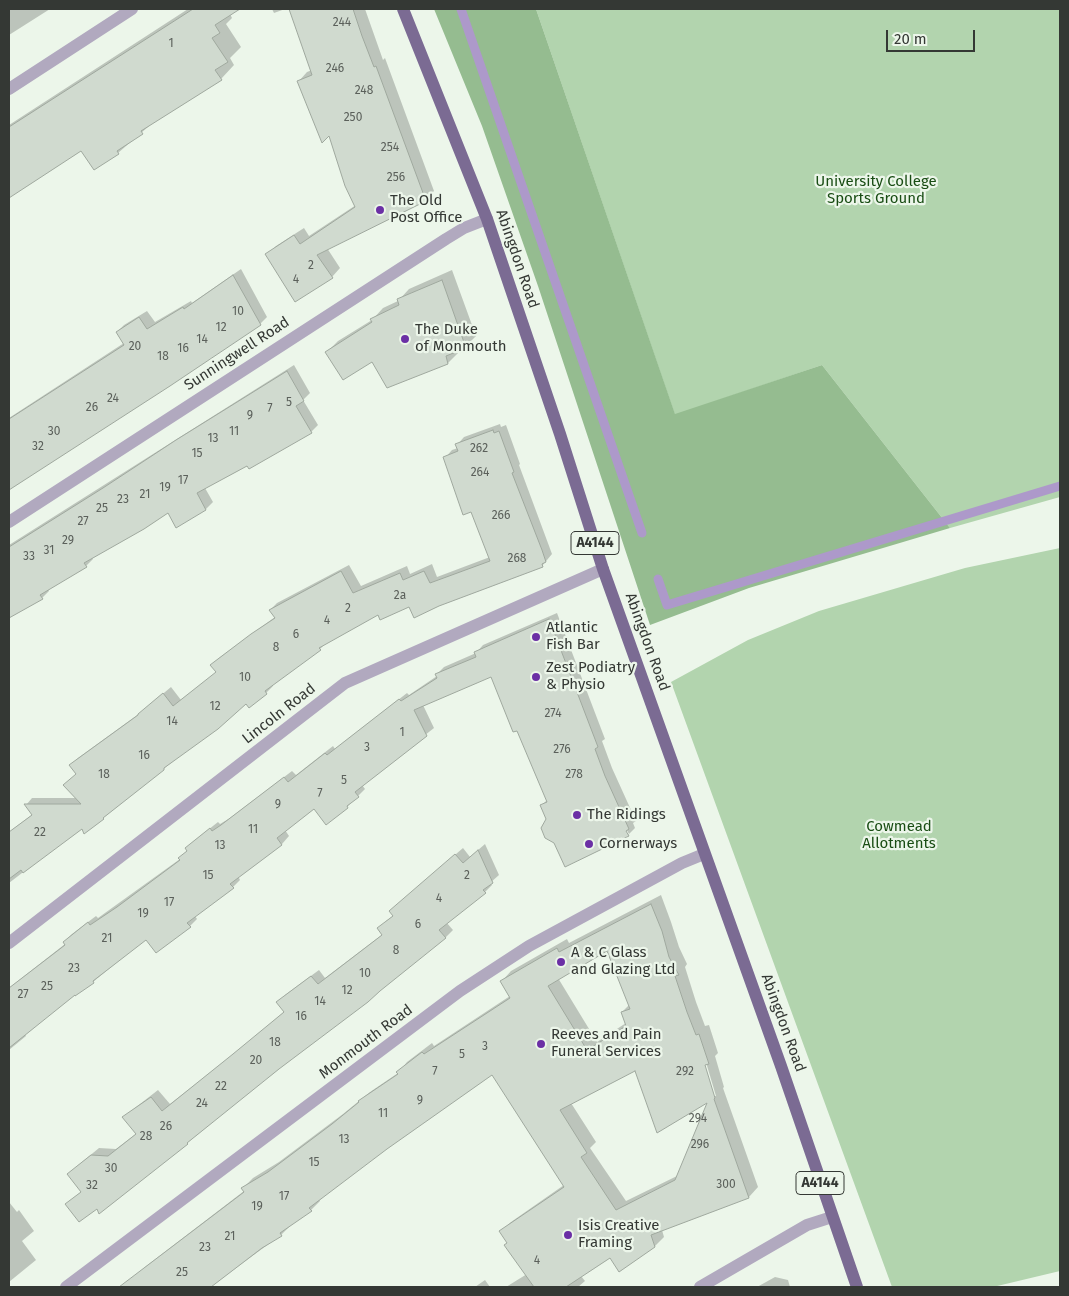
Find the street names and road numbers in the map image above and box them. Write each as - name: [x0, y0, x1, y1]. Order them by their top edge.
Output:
- street label: Abingdon Road: [492, 207, 542, 311]
- street label: Sunningwell Road: [181, 313, 293, 395]
- road number: A4144: [571, 532, 619, 554]
- street label: Abingdon Road: [621, 590, 673, 694]
- street label: Lincoln Road: [239, 680, 319, 748]
- street label: Abingdon Road: [757, 971, 809, 1075]
- street label: Monmouth Road: [316, 1001, 416, 1083]
- road number: A4144: [796, 1172, 844, 1194]

